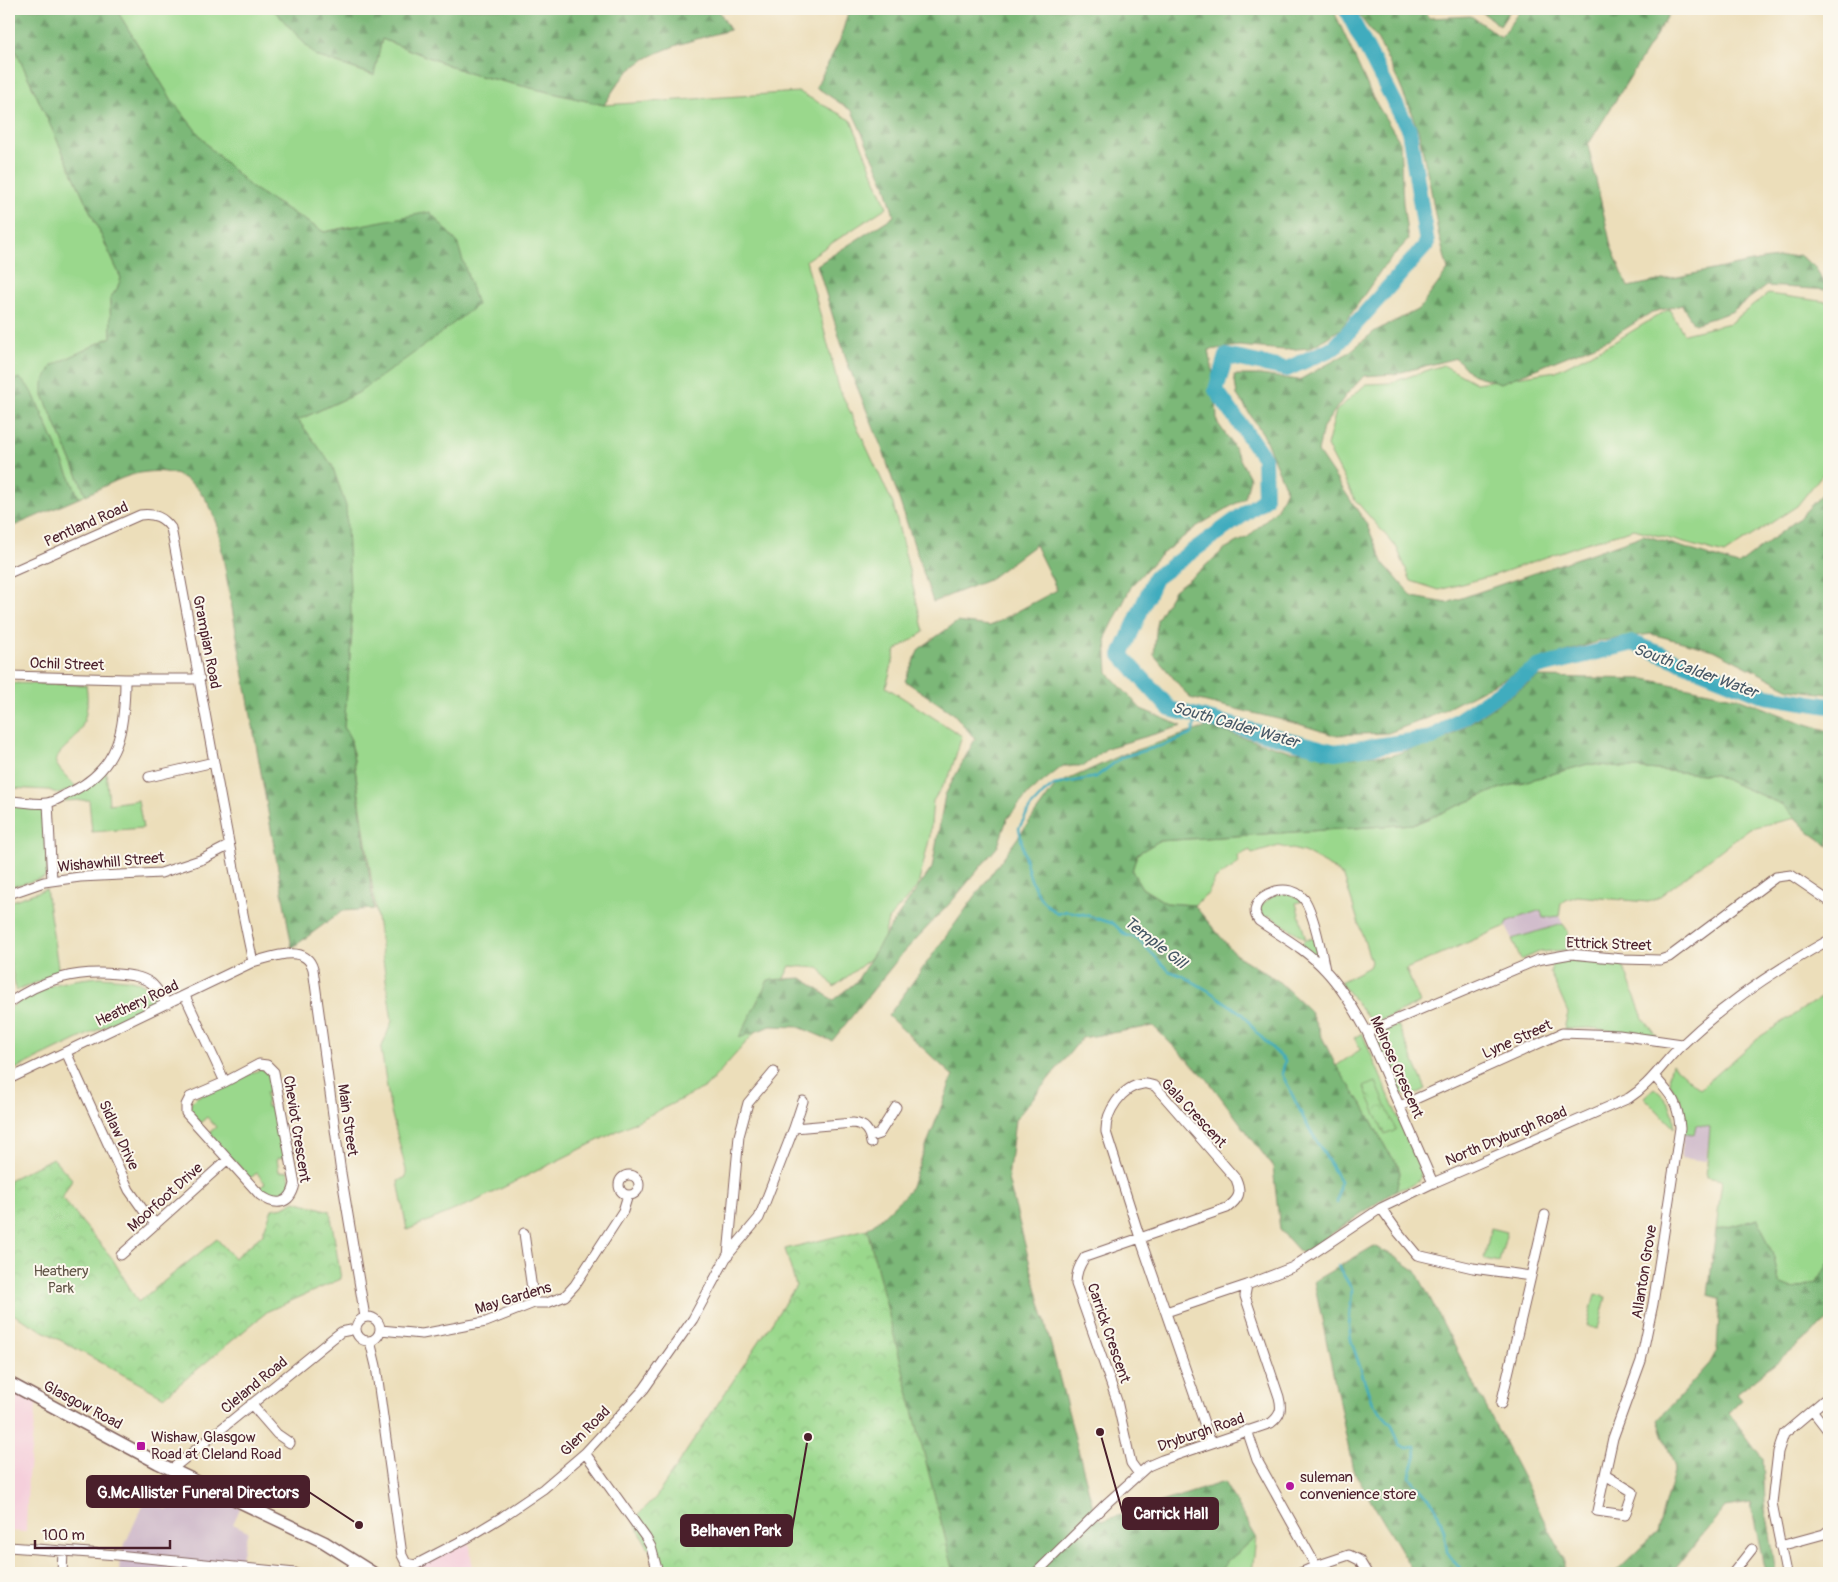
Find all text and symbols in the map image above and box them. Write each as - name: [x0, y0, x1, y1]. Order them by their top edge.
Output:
- street label: Pentland Road: [41, 497, 131, 551]
- street label: Grampian Road: [188, 594, 225, 690]
- water label: South Calder Water: [1631, 639, 1762, 703]
- street label: Ochil Street: [29, 654, 105, 675]
- water label: South Calder Water: [1170, 697, 1303, 753]
- street label: Wishawhill Street: [57, 848, 166, 877]
- water label: Temple Gill: [1120, 912, 1192, 975]
- street label: Ettrick Street: [1566, 934, 1653, 956]
- street label: Heathery Road: [93, 976, 182, 1031]
- street label: Melrose Crescent: [1366, 1013, 1428, 1122]
- street label: Lyne Street: [1479, 1015, 1556, 1063]
- street label: Cheviot Crescent: [279, 1074, 314, 1185]
- street label: Gala Crescent: [1157, 1075, 1231, 1153]
- street label: Main Street: [333, 1083, 362, 1158]
- street label: Sidlaw Drive: [94, 1097, 143, 1174]
- street label: North Dryburgh Road: [1442, 1102, 1570, 1171]
- street label: Moorfoot Drive: [124, 1158, 207, 1236]
- street label: Allanton Grove: [1628, 1223, 1661, 1320]
- park label: Heathery Park: [33, 1262, 89, 1298]
- street label: May Gardens: [473, 1278, 554, 1319]
- street label: Carrick Crescent: [1083, 1281, 1135, 1386]
- street label: Cleland Road: [217, 1353, 292, 1418]
- street label: Glasgow Road: [40, 1377, 126, 1434]
- street label: Glen Road: [556, 1402, 614, 1460]
- street label: Dryburgh Road: [1155, 1409, 1247, 1456]
- place label: Wishaw, Glasgow Road at Cleland Road: [151, 1428, 282, 1464]
- marker: Wishaw, Glasgow Road at Cleland Road: [135, 1440, 147, 1452]
- place label: suleman convenience store: [1300, 1468, 1417, 1504]
- callout: G.McAllister Funeral Directors: [87, 1476, 309, 1507]
- marker: suleman convenience store: [1284, 1480, 1296, 1492]
- text: G.McAllister Funeral Directors: [97, 1483, 300, 1503]
- callout: Carrick Hall: [1123, 1498, 1218, 1529]
- text: Carrick Hall: [1133, 1504, 1209, 1524]
- callout: Belhaven Park: [681, 1515, 792, 1546]
- scale bar: [35, 1517, 170, 1549]
- text: Belhaven Park: [690, 1521, 782, 1541]
- text: 100 m: [42, 1526, 85, 1545]

